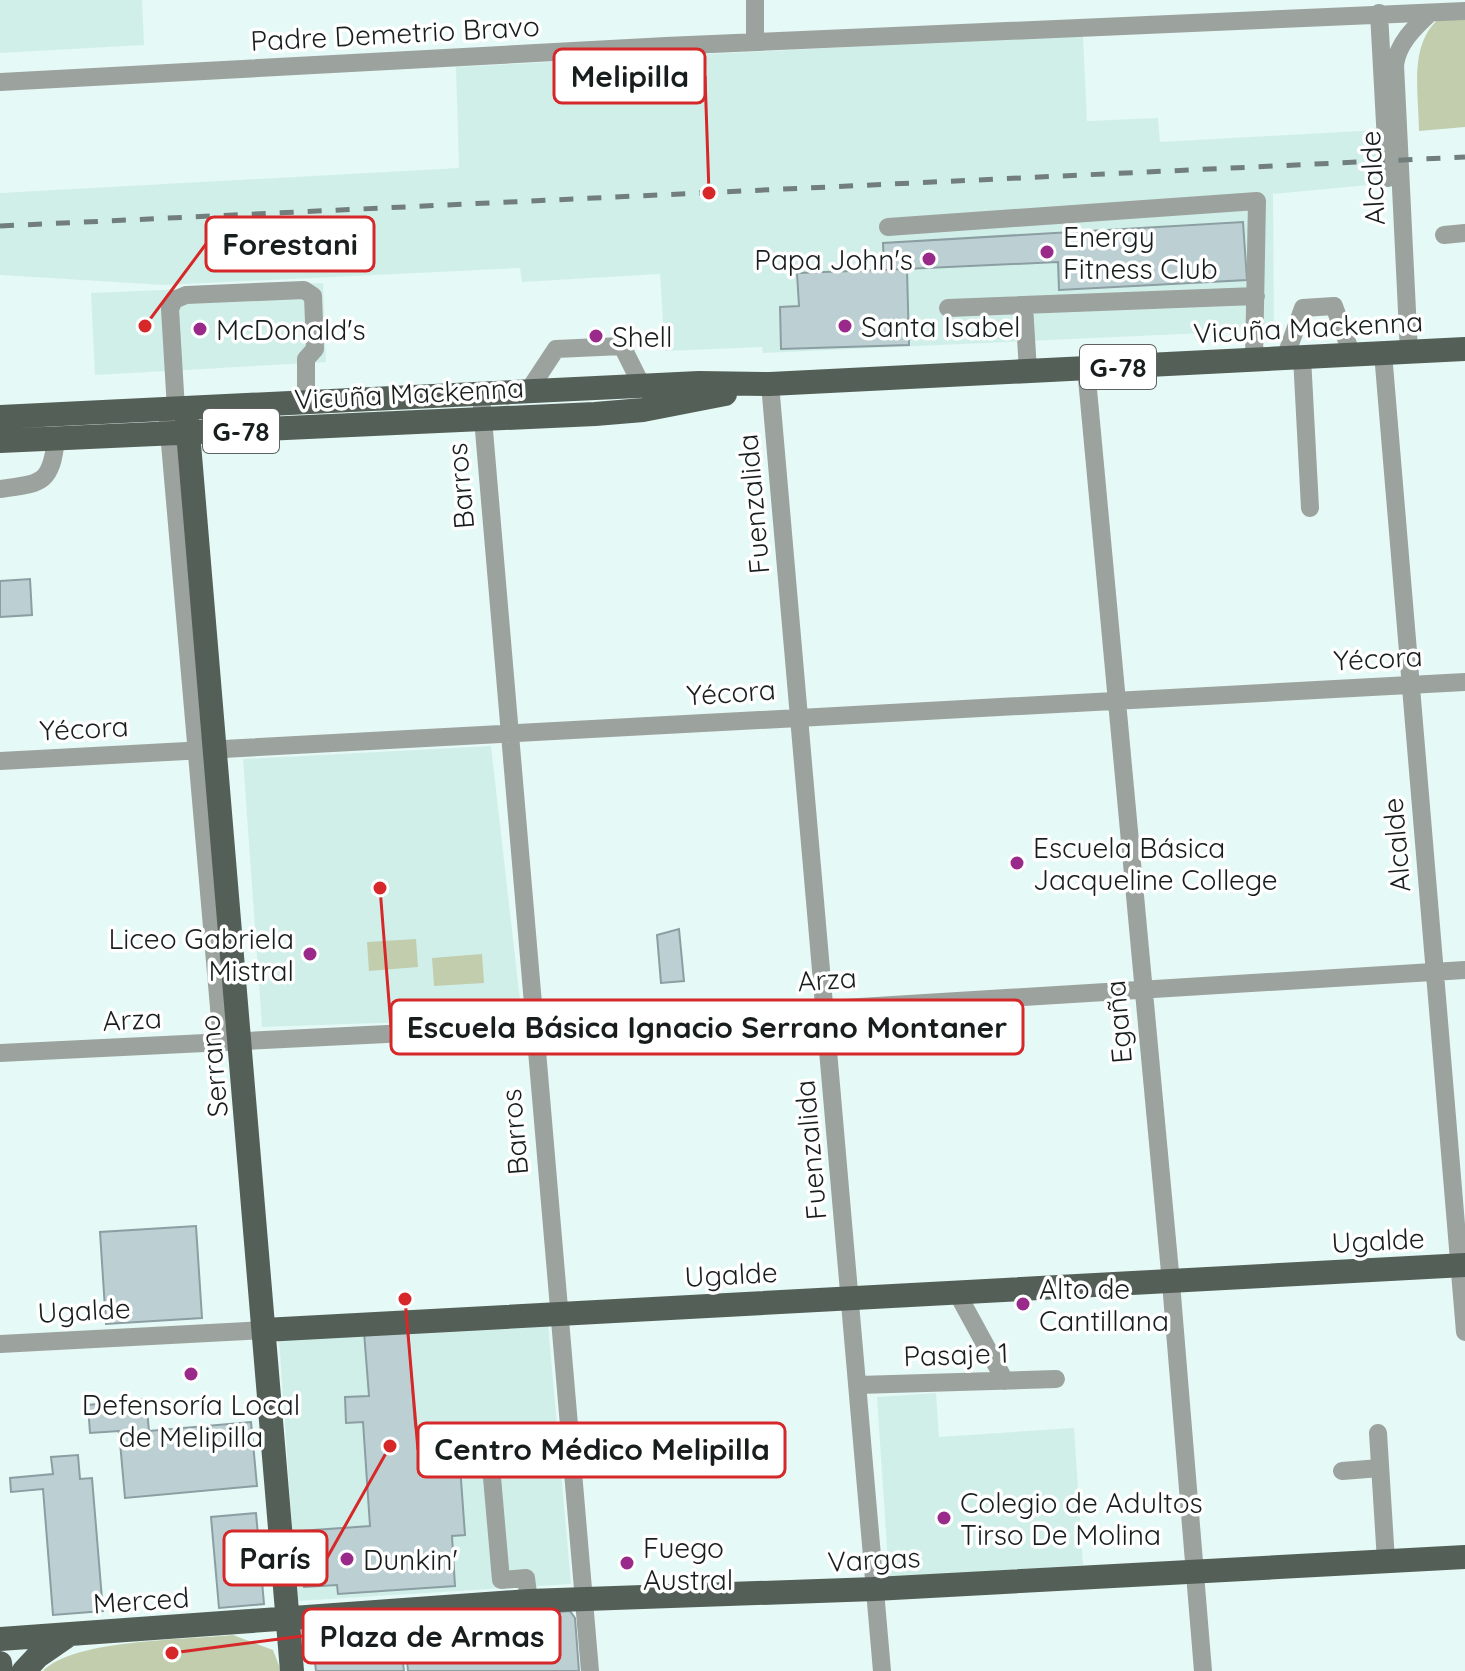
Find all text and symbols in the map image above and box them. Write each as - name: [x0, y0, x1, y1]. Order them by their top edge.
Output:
- street label: Padre Demetrio Bravo: [250, 8, 540, 58]
- callout: Melipilla: [554, 49, 705, 103]
- text: Melipilla: [571, 57, 689, 95]
- street label: Alcalde: [1352, 130, 1392, 226]
- callout: Forestani: [206, 217, 374, 271]
- place label: Energy Fitness Club: [1063, 219, 1218, 286]
- text: Forestani: [222, 225, 358, 263]
- place label: Papa John's: [754, 242, 913, 277]
- marker: Energy Fitness Club: [1038, 243, 1056, 261]
- marker: Papa John's: [920, 250, 938, 268]
- street label: Vicuña Mackenna: [1192, 304, 1424, 350]
- place label: Santa Isabel: [861, 309, 1021, 344]
- place label: McDonald's: [216, 312, 366, 347]
- marker: Santa Isabel: [836, 317, 854, 335]
- place label: Shell: [612, 319, 672, 354]
- marker: McDonald's: [191, 320, 209, 338]
- marker: Shell: [587, 327, 605, 345]
- road number: G-78: [1080, 345, 1156, 389]
- street label: Vicuña Mackenna: [293, 370, 525, 416]
- road number: G-78: [203, 409, 279, 453]
- street label: Fuenzalida: [729, 433, 777, 575]
- street label: Barros: [439, 442, 481, 530]
- street label: Yécora: [1333, 638, 1423, 678]
- street label: Yécora: [685, 671, 777, 713]
- street label: Yécora: [39, 708, 129, 748]
- street label: Alcalde: [1374, 796, 1418, 894]
- place label: Escuela Básica Jacqueline College: [1033, 830, 1278, 897]
- marker: Escuela Básica Jacqueline College: [1008, 854, 1026, 872]
- place label: Liceo Gabriela Mistral: [108, 921, 294, 988]
- marker: Liceo Gabriela Mistral: [301, 945, 319, 963]
- street label: Arza: [796, 959, 858, 999]
- street label: Egaña: [1097, 979, 1139, 1065]
- street label: Arza: [101, 1000, 163, 1038]
- callout: Escuela Básica Ignacio Serrano Montaner: [391, 1000, 1023, 1054]
- text: Escuela Básica Ignacio Serrano Montaner: [407, 1008, 1007, 1046]
- street label: Serrano: [191, 1013, 235, 1119]
- street label: Fuenzalida: [786, 1079, 834, 1221]
- street label: Barros: [493, 1088, 535, 1176]
- street label: Ugalde: [1331, 1220, 1425, 1260]
- street label: Ugalde: [684, 1254, 778, 1294]
- place label: Alto de Cantillana: [1039, 1271, 1169, 1338]
- street label: Ugalde: [37, 1290, 131, 1330]
- marker: Alto de Cantillana: [1014, 1295, 1032, 1313]
- street label: Pasaje 1: [903, 1335, 1009, 1373]
- marker: Defensoría Local de Melipilla: [182, 1365, 200, 1383]
- place label: Defensoría Local de Melipilla: [82, 1387, 300, 1454]
- callout: Centro Médico Melipilla: [418, 1423, 785, 1477]
- text: Centro Médico Melipilla: [434, 1430, 770, 1468]
- place label: Colegio de Adultos Tirso De Molina: [960, 1485, 1203, 1552]
- marker: Colegio de Adultos Tirso De Molina: [935, 1509, 953, 1527]
- place label: Fuego Austral: [643, 1530, 733, 1597]
- callout: París: [224, 1531, 327, 1585]
- text: París: [239, 1539, 311, 1577]
- street label: Vargas: [827, 1539, 921, 1579]
- place label: Dunkin': [363, 1542, 458, 1577]
- marker: Dunkin': [338, 1550, 356, 1568]
- marker: Fuego Austral: [618, 1554, 636, 1572]
- street label: Merced: [92, 1579, 190, 1621]
- callout: Plaza de Armas: [303, 1609, 560, 1663]
- text: Plaza de Armas: [320, 1617, 544, 1655]

